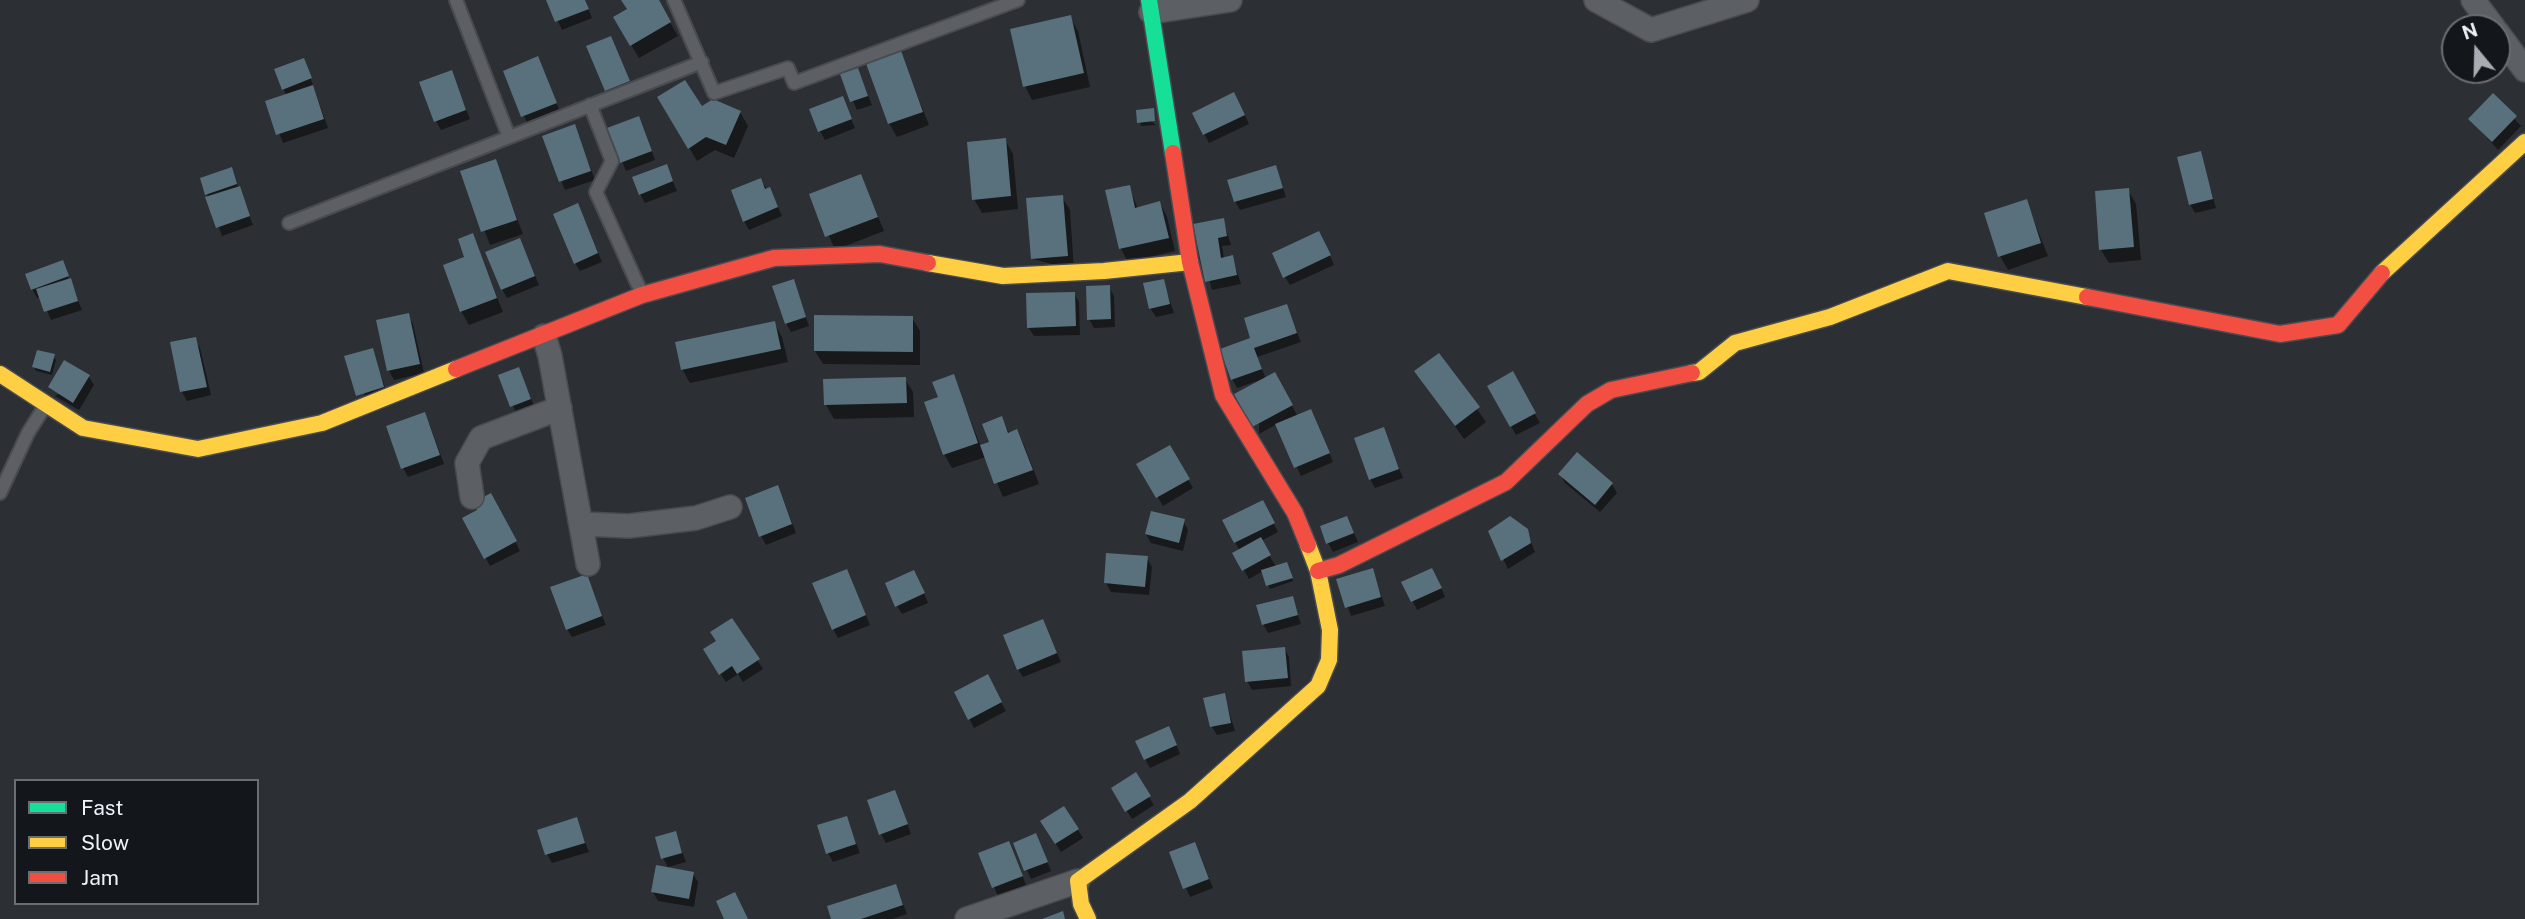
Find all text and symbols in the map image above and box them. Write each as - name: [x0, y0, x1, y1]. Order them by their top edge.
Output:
- north arrow: [2441, 14, 2511, 84]
- text: N: [2459, 18, 2480, 44]
- legend: [14, 779, 259, 905]
- text: Fast: [81, 795, 123, 820]
- text: Slow: [81, 830, 129, 855]
- text: Jam: [81, 865, 119, 890]

